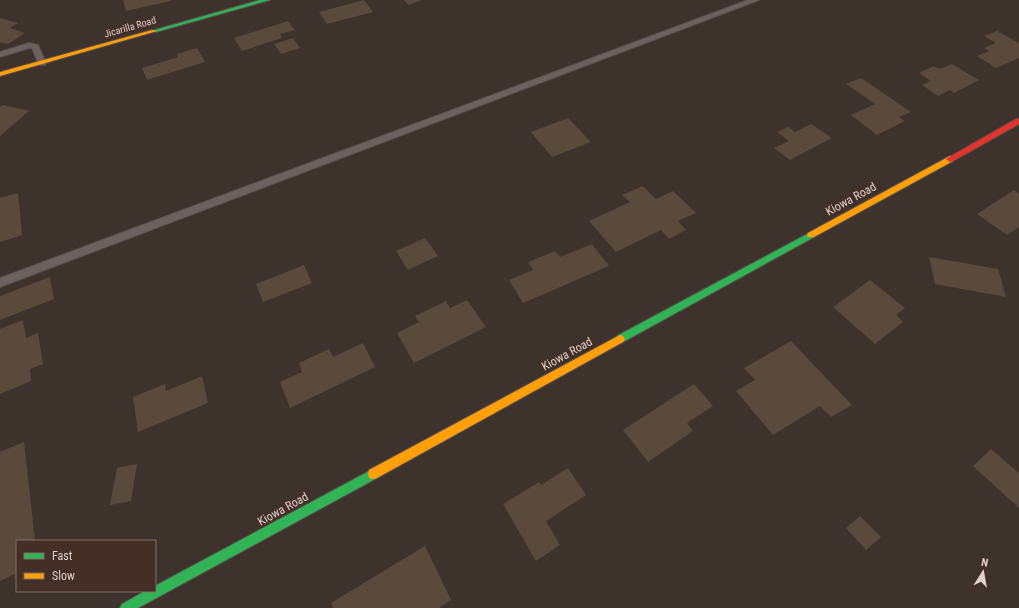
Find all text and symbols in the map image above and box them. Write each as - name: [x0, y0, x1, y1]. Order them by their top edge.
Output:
- street label: Jicarilla Road: [103, 14, 157, 40]
- street label: Kiowa Road: [823, 179, 879, 219]
- street label: Kiowa Road: [539, 334, 595, 374]
- street label: Kiowa Road: [255, 489, 311, 529]
- legend: [16, 540, 156, 592]
- text: Fast: [52, 549, 73, 563]
- north arrow: [963, 552, 1003, 592]
- text: N: [980, 556, 990, 570]
- text: Slow: [52, 569, 75, 583]

